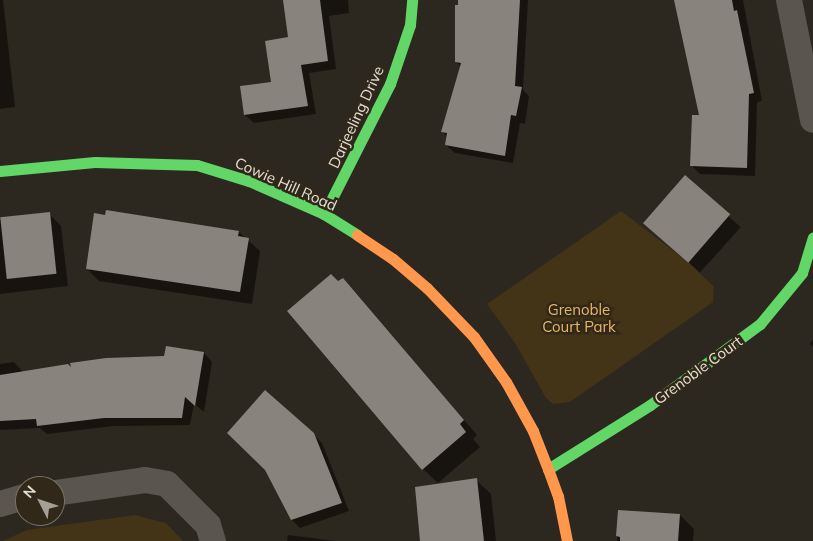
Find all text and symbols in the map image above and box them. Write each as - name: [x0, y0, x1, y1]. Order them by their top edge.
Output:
- street label: Darjeeling Drive: [324, 63, 388, 171]
- street label: Cowie Hill Road: [232, 153, 340, 215]
- park label: Grenoble Court Park: [542, 300, 616, 335]
- street label: Grenoble Court: [650, 332, 746, 408]
- north arrow: [15, 476, 65, 526]
- text: N: [19, 482, 40, 502]

